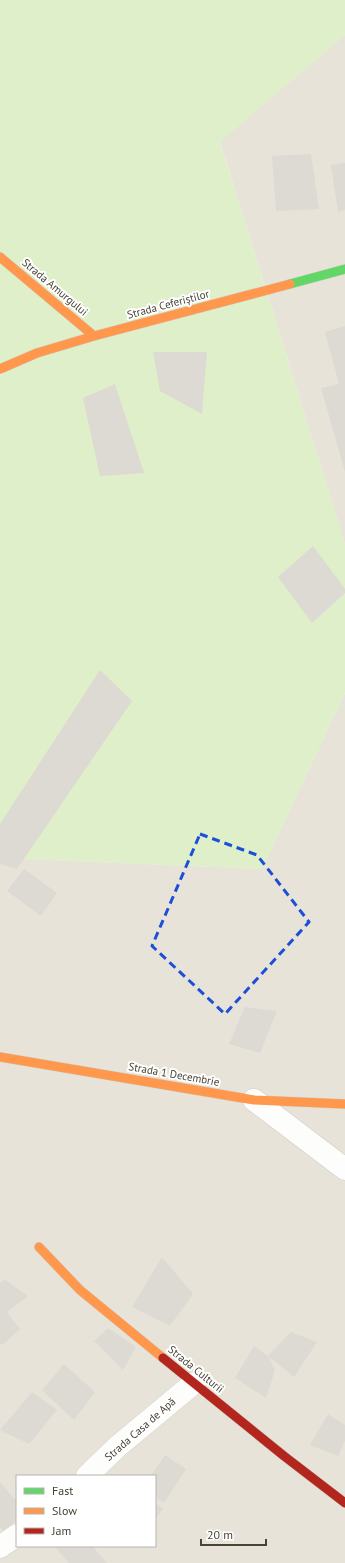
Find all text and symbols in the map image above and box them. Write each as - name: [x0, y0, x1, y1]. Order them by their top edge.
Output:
- street label: Strada Amurgului: [19, 255, 91, 319]
- street label: Strada Ceferiștilor: [125, 286, 211, 322]
- street label: Strada 1 Decembrie: [127, 1059, 221, 1089]
- street label: Strada Culturii: [165, 1342, 227, 1396]
- street label: Strada Casa de Apă: [102, 1394, 178, 1464]
- legend: [16, 1475, 156, 1547]
- text: Fast: [52, 1483, 73, 1498]
- text: Slow: [52, 1503, 77, 1518]
- scale bar: [201, 1521, 266, 1547]
- text: Jam: [51, 1523, 71, 1538]
- text: 20 m: [207, 1527, 233, 1542]

